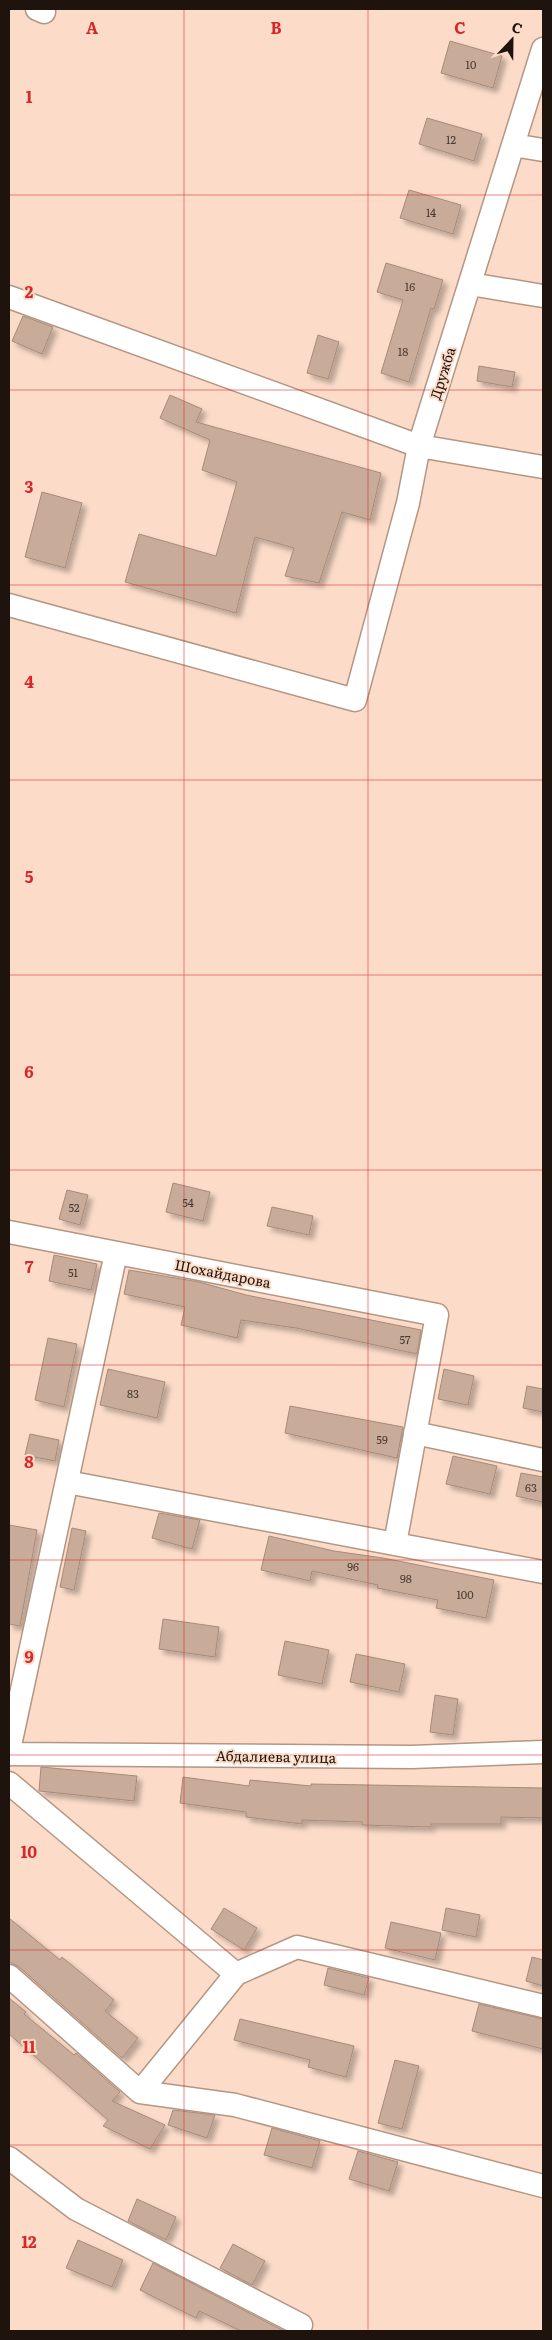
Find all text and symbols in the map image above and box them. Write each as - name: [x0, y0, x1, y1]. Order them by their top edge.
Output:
- text: A: [86, 15, 98, 39]
- text: B: [270, 15, 282, 39]
- text: C: [454, 15, 466, 39]
- north arrow: [487, 15, 537, 65]
- text: С: [509, 16, 526, 38]
- house number: 10: [466, 56, 476, 72]
- text: 1: [26, 84, 33, 108]
- house number: 12: [446, 131, 456, 147]
- house number: 14: [426, 204, 436, 220]
- house number: 16: [405, 278, 415, 294]
- text: 2: [25, 279, 34, 303]
- house number: 18: [398, 343, 408, 359]
- street label: Дружба: [425, 344, 460, 402]
- text: 3: [25, 474, 34, 498]
- text: 4: [24, 669, 34, 693]
- text: 5: [25, 864, 34, 888]
- text: 6: [24, 1059, 34, 1083]
- house number: 54: [182, 1194, 194, 1210]
- house number: 52: [68, 1199, 80, 1215]
- text: 7: [25, 1254, 34, 1278]
- street label: Шохайдарова: [173, 1254, 273, 1292]
- house number: 51: [68, 1264, 79, 1280]
- house number: 57: [399, 1331, 411, 1347]
- house number: 83: [127, 1385, 139, 1401]
- house number: 59: [376, 1431, 388, 1447]
- text: 8: [24, 1449, 34, 1473]
- house number: 63: [525, 1479, 537, 1495]
- house number: 96: [347, 1558, 359, 1574]
- house number: 98: [400, 1570, 412, 1586]
- house number: 100: [456, 1586, 474, 1602]
- text: 9: [24, 1644, 34, 1668]
- street label: Абдалиева улица: [216, 1745, 337, 1767]
- text: 10: [21, 1839, 37, 1863]
- text: 11: [22, 2034, 36, 2058]
- text: 12: [21, 2229, 37, 2253]

